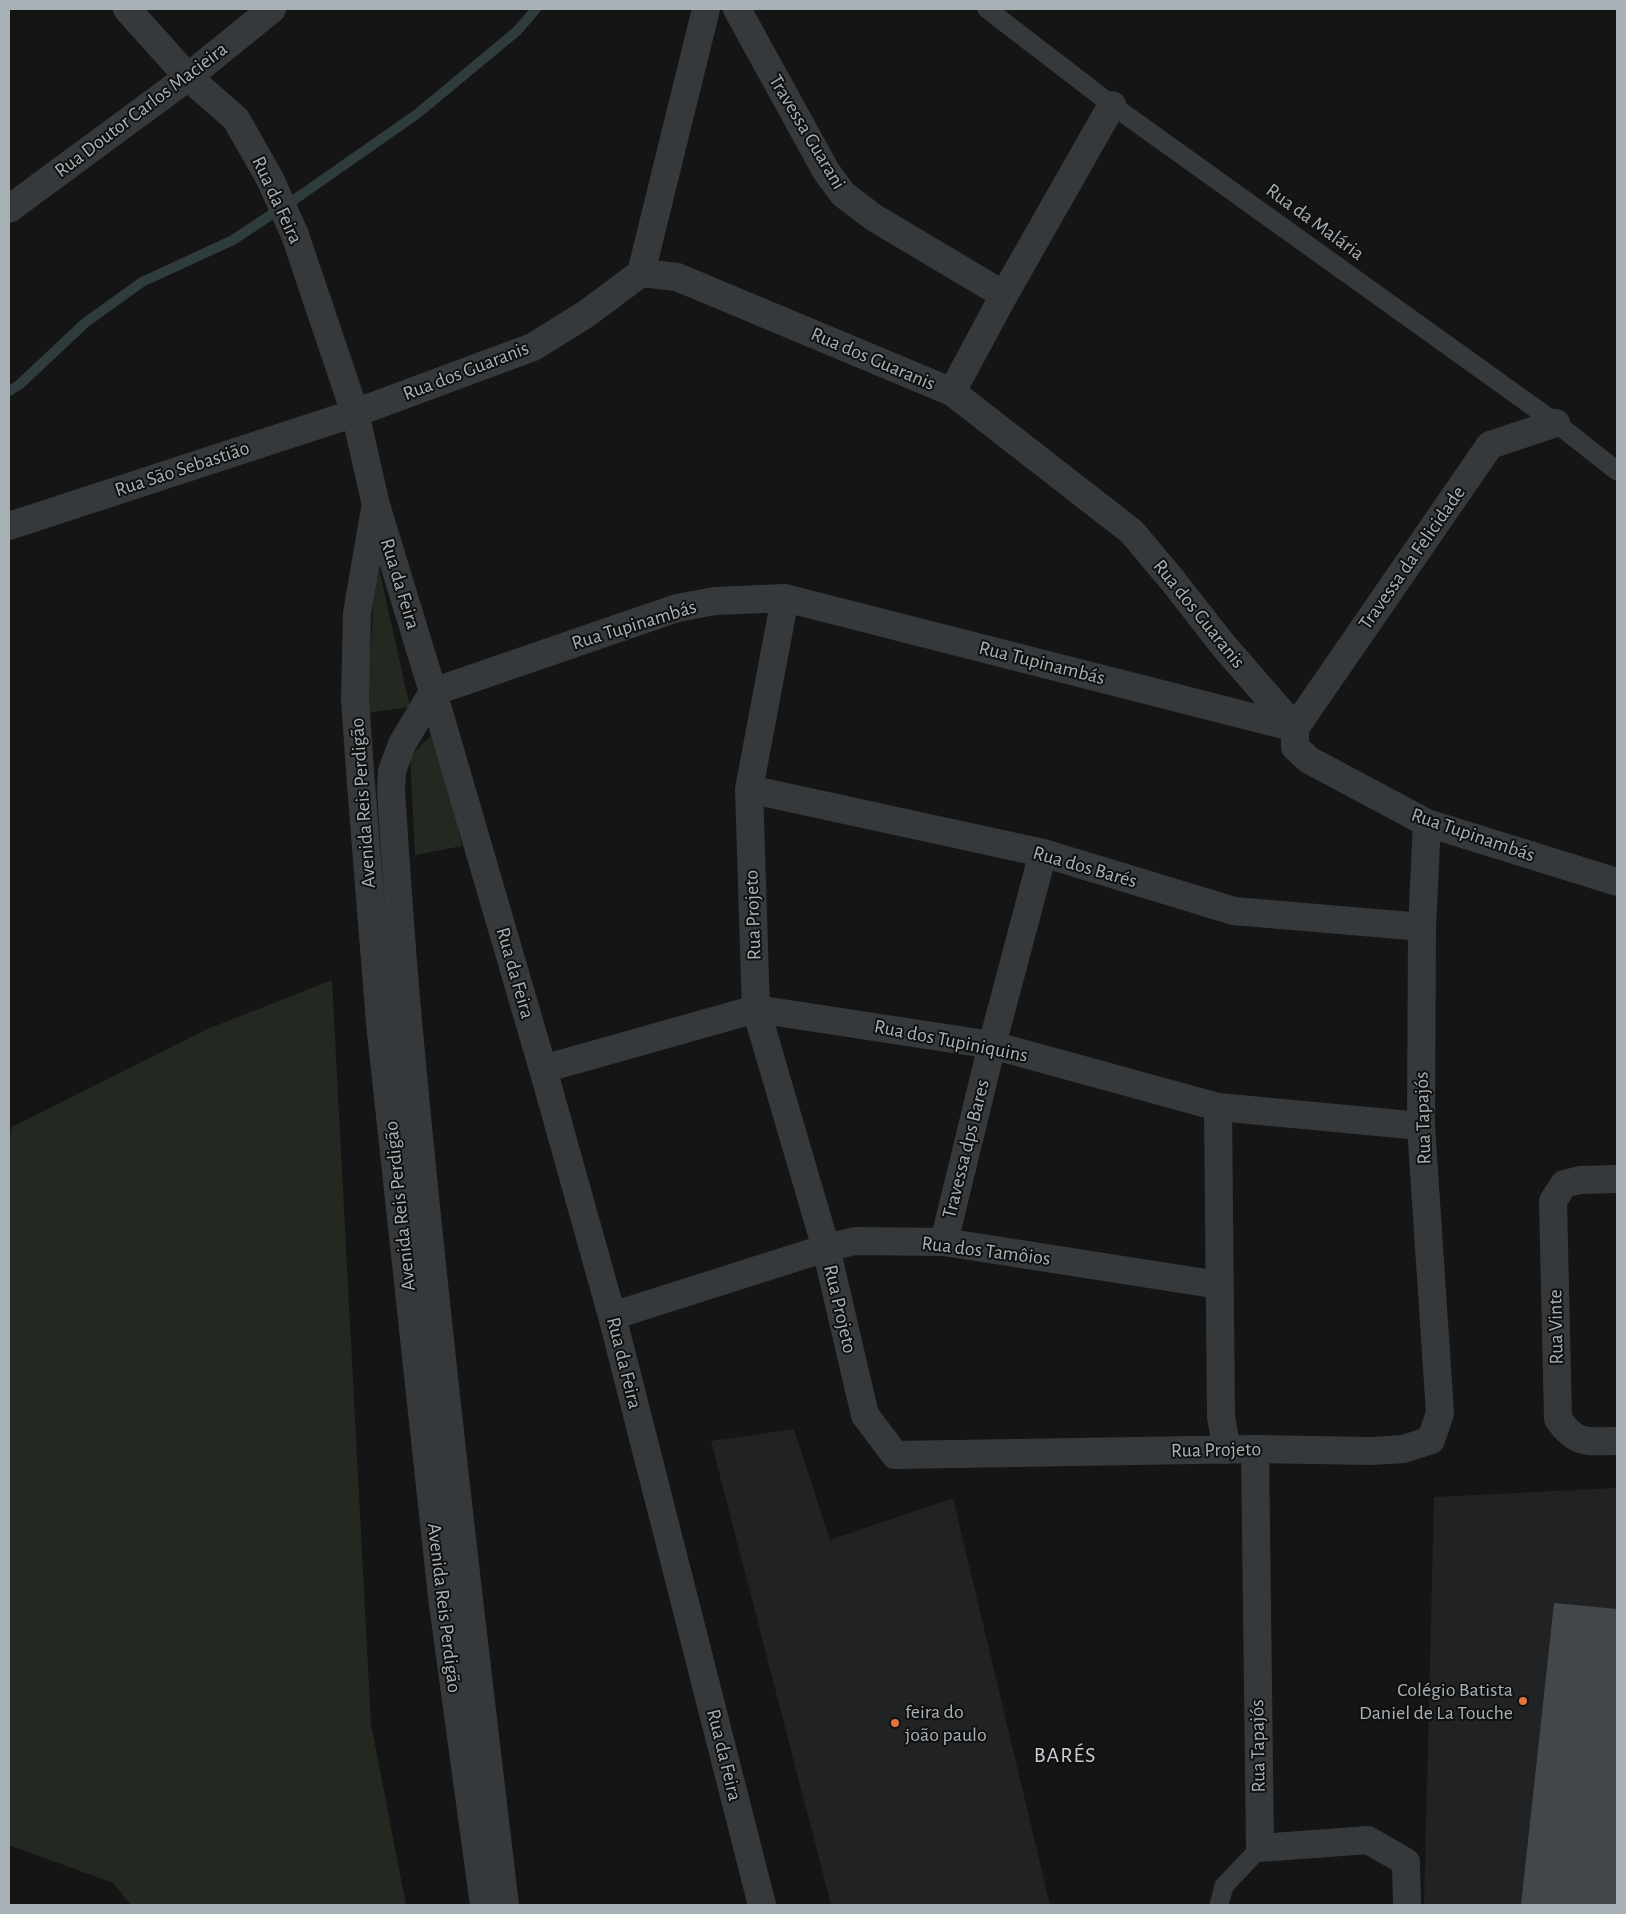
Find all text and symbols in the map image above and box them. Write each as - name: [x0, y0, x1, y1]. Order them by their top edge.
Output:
- street label: Rua Doutor Carlos Macieira: [50, 37, 232, 183]
- street label: Travessa Guarani: [763, 70, 851, 194]
- street label: Rua da Feira: [246, 152, 308, 248]
- street label: Rua da Malária: [1261, 178, 1369, 266]
- street label: Rua dos Guaranis: [807, 322, 939, 396]
- street label: Rua dos Guaranis: [400, 336, 532, 406]
- street label: Rua São Sebastião: [112, 436, 252, 502]
- street label: Travessa da Felicidade: [1353, 481, 1471, 635]
- street label: Rua da Feira: [375, 536, 425, 632]
- street label: Rua dos Guaranis: [1148, 555, 1250, 673]
- street label: Rua Tupinambás: [569, 595, 699, 655]
- street label: Rua Tupinambás: [976, 636, 1108, 690]
- street label: Avenida Reis Perdigão: [345, 717, 381, 889]
- street label: Rua Tupinambás: [1408, 803, 1538, 867]
- street label: Rua dos Barés: [1030, 841, 1140, 893]
- street label: Rua Projeto: [739, 869, 767, 961]
- street label: Rua da Feira: [491, 925, 539, 1021]
- street label: Rua dos Tupiniquins: [872, 1014, 1030, 1068]
- street label: Rua Tapajós: [1409, 1071, 1437, 1165]
- street label: Travessa dps Bares: [937, 1077, 995, 1221]
- street label: Avenida Reis Perdigão: [379, 1120, 421, 1292]
- street label: Rua dos Tamôios: [920, 1231, 1052, 1271]
- street label: Rua Projeto: [818, 1262, 862, 1356]
- street label: Rua Vinte: [1543, 1289, 1569, 1365]
- street label: Rua da Feira: [601, 1315, 647, 1411]
- street label: Rua Projeto: [1171, 1437, 1261, 1463]
- street label: Avenida Reis Perdigão: [422, 1522, 466, 1694]
- place label: Colégio Batista Daniel de La Touche: [1359, 1678, 1513, 1725]
- marker: Colégio Batista Daniel de La Touche: [1517, 1695, 1529, 1707]
- street label: Rua Tapajós: [1245, 1699, 1271, 1793]
- place label: feira do joão paulo: [905, 1700, 987, 1747]
- street label: Rua da Feira: [701, 1707, 747, 1803]
- marker: feira do joão paulo: [889, 1717, 901, 1729]
- district label: BARÉS: [1033, 1742, 1097, 1768]

